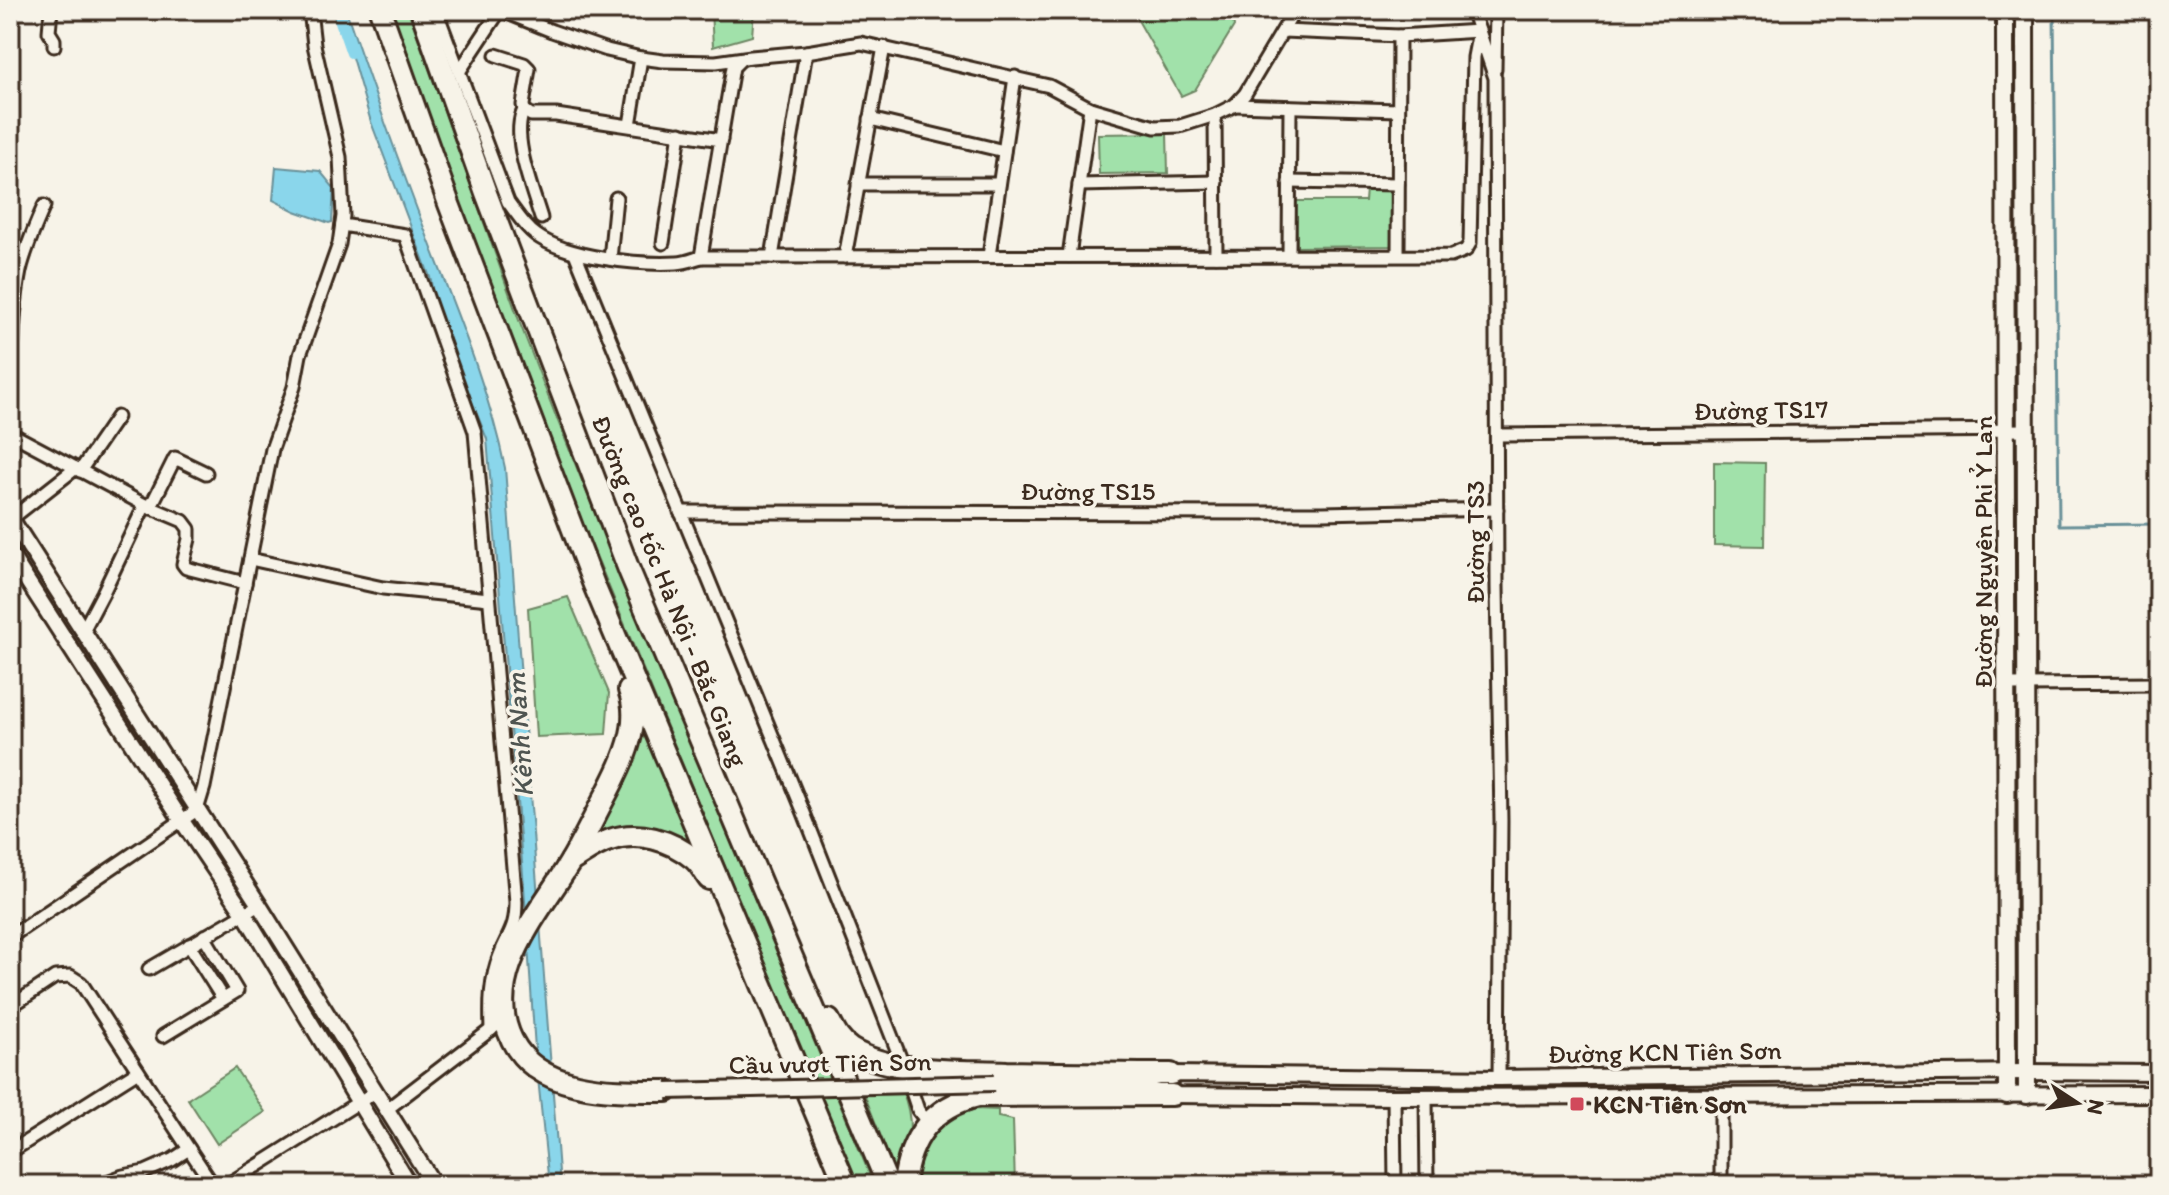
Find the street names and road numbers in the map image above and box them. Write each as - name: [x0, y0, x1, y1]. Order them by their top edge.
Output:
- street label: Đường TS17: [1694, 393, 1829, 427]
- street label: Đường cao tốc Hà Nội - Bắc Giang: [585, 411, 756, 772]
- street label: Đường Nguyên Phi Ỷ Lan: [1967, 415, 1999, 688]
- street label: Đường TS15: [1020, 475, 1156, 507]
- street label: Đường TS3: [1459, 480, 1491, 604]
- street label: Đường KCN Tiên Sơn: [1548, 1034, 1782, 1070]
- street label: Cầu vượt Tiên Sơn: [728, 1045, 932, 1081]

